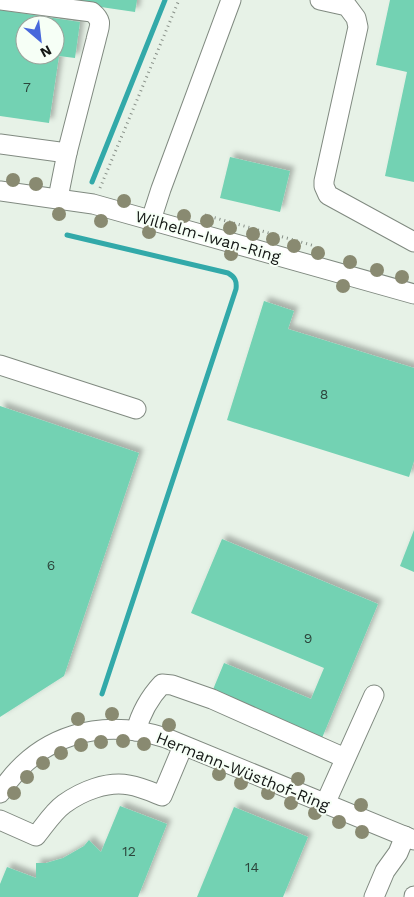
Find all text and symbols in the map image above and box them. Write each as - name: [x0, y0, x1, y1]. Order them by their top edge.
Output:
- north arrow: [15, 15, 65, 65]
- text: N: [38, 42, 54, 61]
- house number: 7: [23, 79, 31, 95]
- street label: Wilhelm-Iwan-Ring: [133, 207, 283, 266]
- house number: 8: [320, 386, 328, 402]
- house number: 6: [47, 557, 55, 573]
- house number: 9: [304, 630, 312, 646]
- street label: Hermann-Wüsthof-Ring: [153, 728, 333, 815]
- house number: 12: [122, 843, 136, 859]
- house number: 14: [245, 859, 259, 875]

